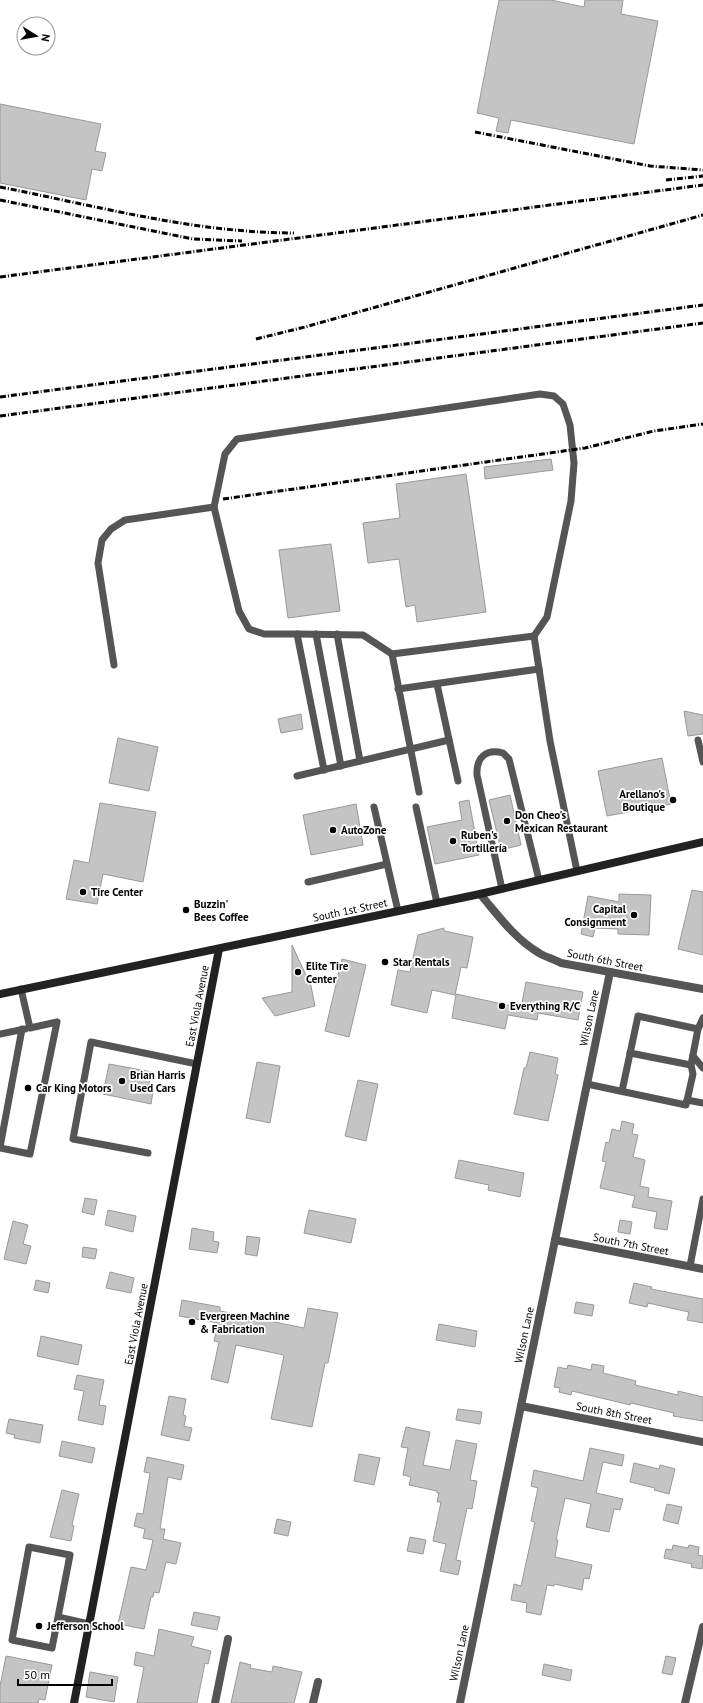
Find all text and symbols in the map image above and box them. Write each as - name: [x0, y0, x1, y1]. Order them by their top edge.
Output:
- north arrow: [16, 16, 56, 56]
- text: N: [38, 33, 53, 43]
- place label: Arellano's Boutique: [619, 787, 665, 814]
- marker: Arellano's Boutique: [668, 795, 678, 805]
- place label: Don Cheo's Mexican Restaurant: [515, 808, 608, 835]
- marker: Don Cheo's Mexican Restaurant: [502, 816, 512, 826]
- place label: AutoZone: [341, 823, 387, 837]
- marker: AutoZone: [328, 825, 338, 835]
- place label: Ruben's Tortillería: [461, 828, 507, 855]
- marker: Ruben's Tortillería: [448, 836, 458, 846]
- place label: Tire Center: [91, 885, 143, 899]
- marker: Tire Center: [78, 887, 88, 897]
- street label: South 1st Street: [311, 895, 389, 925]
- place label: Buzzin' Bees Coffee: [194, 897, 249, 924]
- place label: Capital Consignment: [565, 902, 627, 929]
- marker: Buzzin' Bees Coffee: [181, 905, 191, 915]
- marker: Capital Consignment: [629, 910, 639, 920]
- street label: South 6th Street: [566, 946, 644, 974]
- place label: Star Rentals: [393, 955, 450, 969]
- marker: Star Rentals: [380, 957, 390, 967]
- place label: Elite Tire Center: [306, 959, 349, 986]
- street label: East Viola Avenue: [182, 964, 212, 1048]
- marker: Elite Tire Center: [293, 967, 303, 977]
- street label: Wilson Lane: [576, 988, 602, 1047]
- place label: Everything R/C: [510, 999, 580, 1013]
- marker: Everything R/C: [497, 1001, 507, 1011]
- place label: Brian Harris Used Cars: [130, 1068, 186, 1095]
- marker: Brian Harris Used Cars: [117, 1076, 127, 1086]
- place label: Car King Motors: [36, 1081, 112, 1095]
- marker: Car King Motors: [23, 1083, 33, 1093]
- street label: South 7th Street: [592, 1230, 670, 1258]
- street label: East Viola Avenue: [121, 1282, 151, 1366]
- street label: Wilson Lane: [511, 1305, 537, 1364]
- place label: Evergreen Machine & Fabrication: [200, 1309, 290, 1336]
- marker: Evergreen Machine & Fabrication: [187, 1317, 197, 1327]
- street label: South 8th Street: [575, 1399, 653, 1427]
- place label: Jefferson School: [46, 1619, 124, 1633]
- marker: Jefferson School: [34, 1621, 44, 1631]
- street label: Wilson Lane: [446, 1623, 472, 1682]
- scale bar: [18, 1661, 112, 1687]
- text: 50 m: [24, 1667, 50, 1682]

